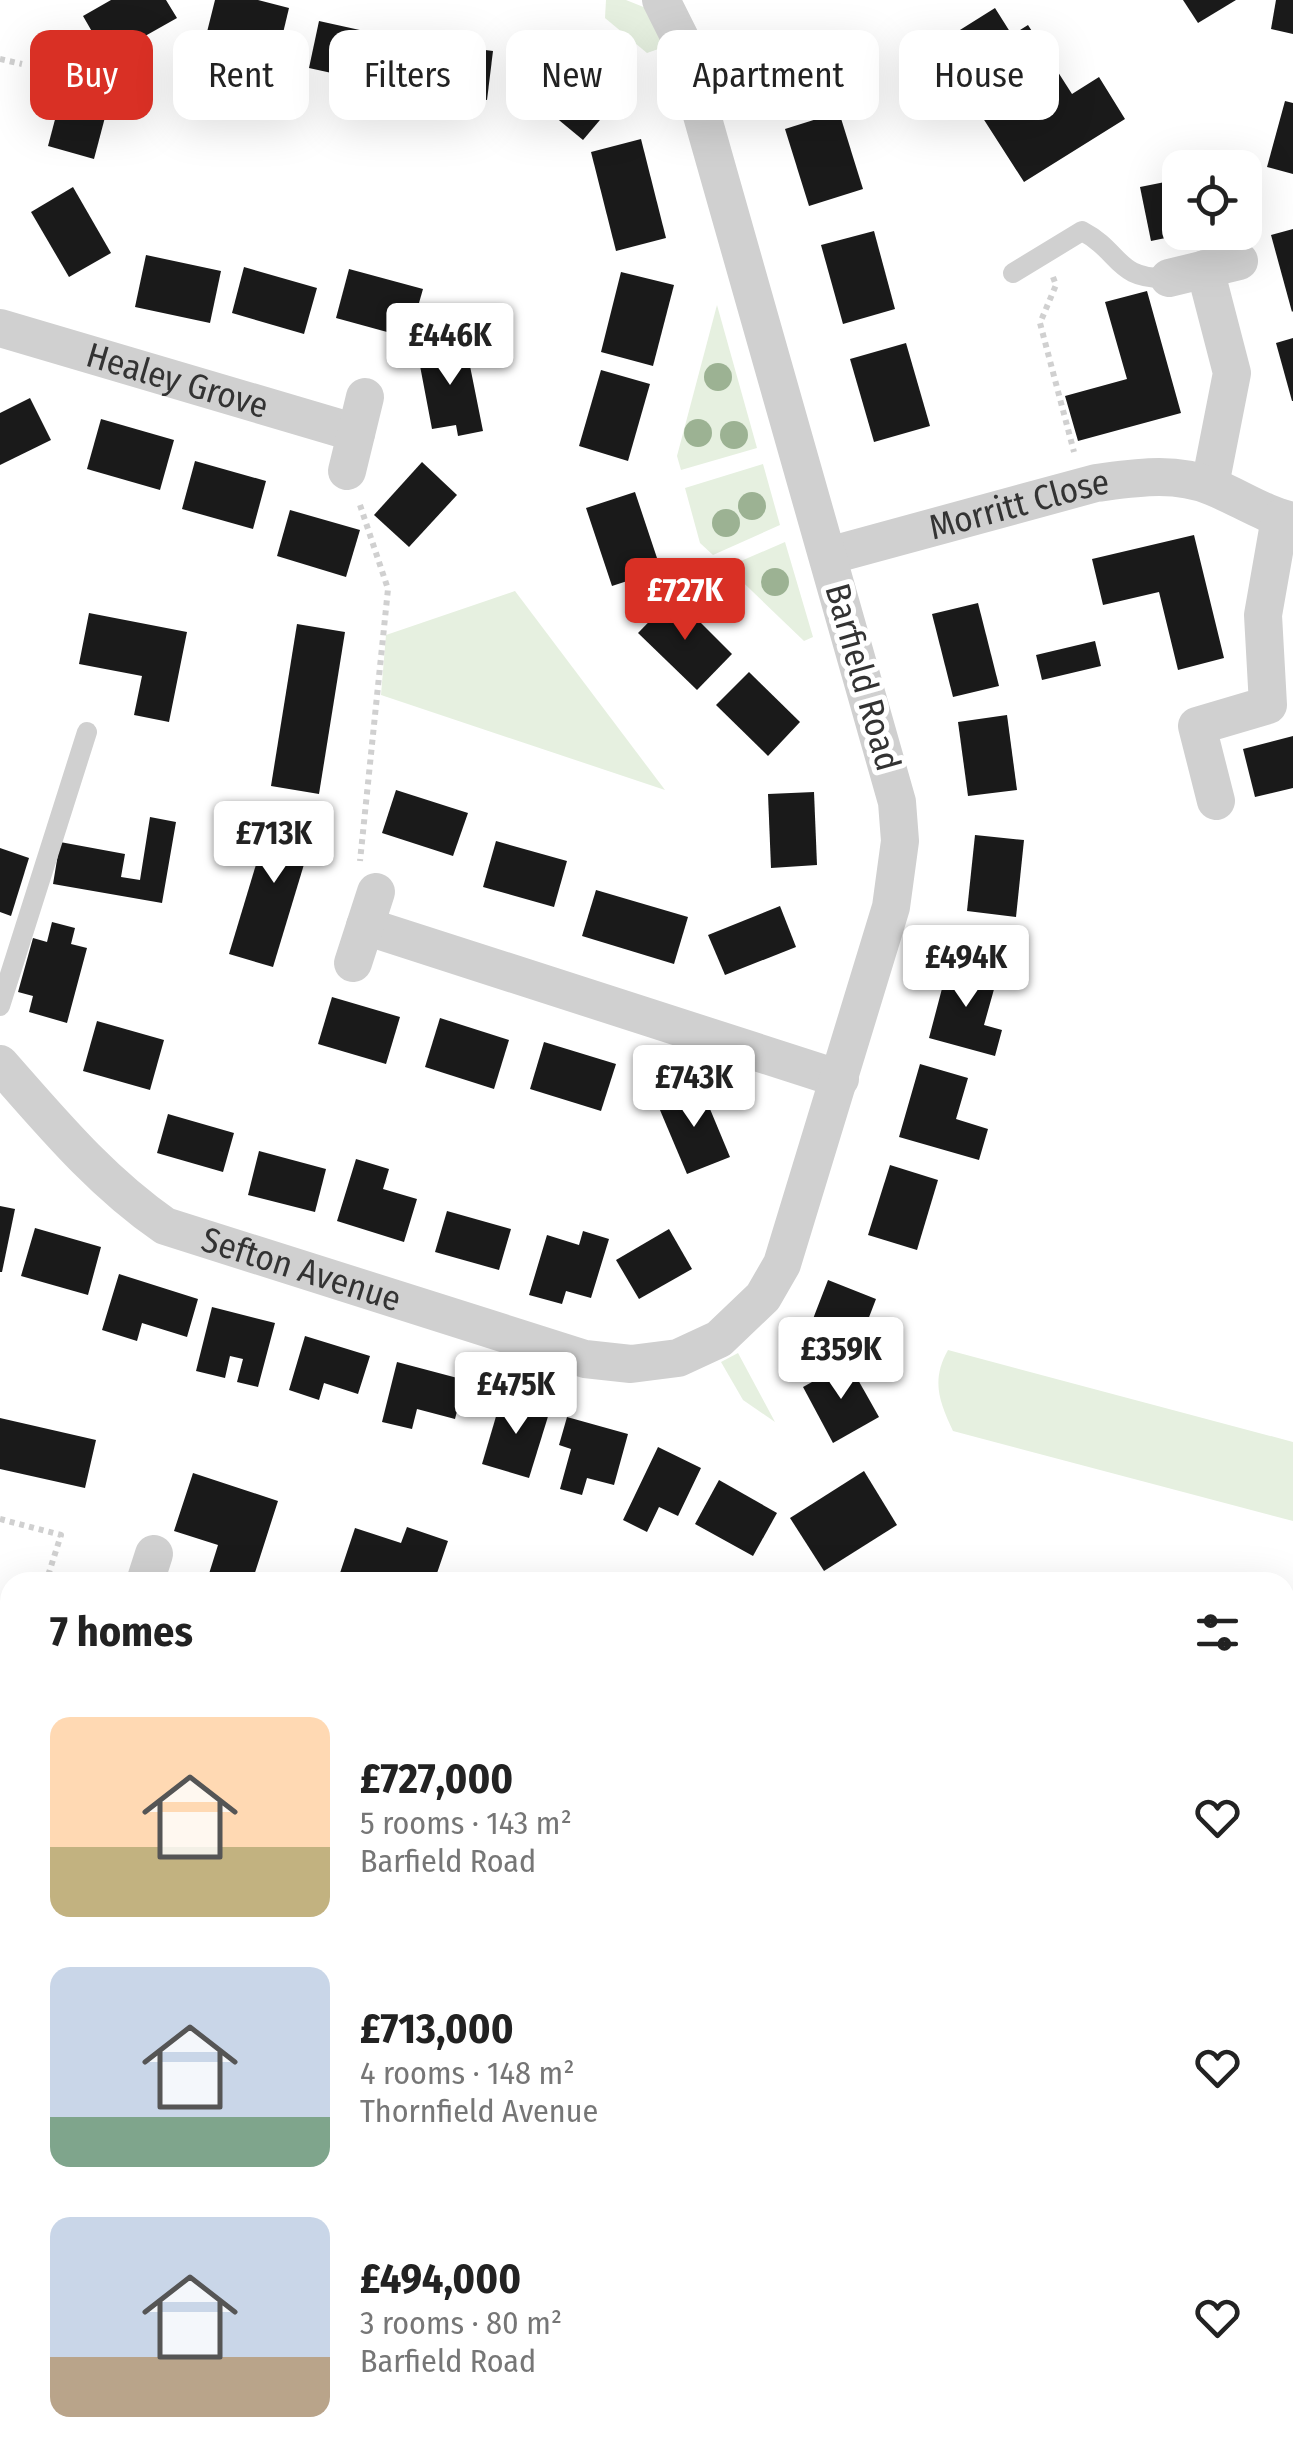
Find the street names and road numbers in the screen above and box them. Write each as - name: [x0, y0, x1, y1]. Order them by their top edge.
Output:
- street label: Healey Grove: [82, 334, 273, 427]
- street label: Morritt Close: [924, 461, 1111, 549]
- street label: Barfield Road: [816, 579, 910, 775]
- street label: Sefton Avenue: [197, 1218, 406, 1320]

